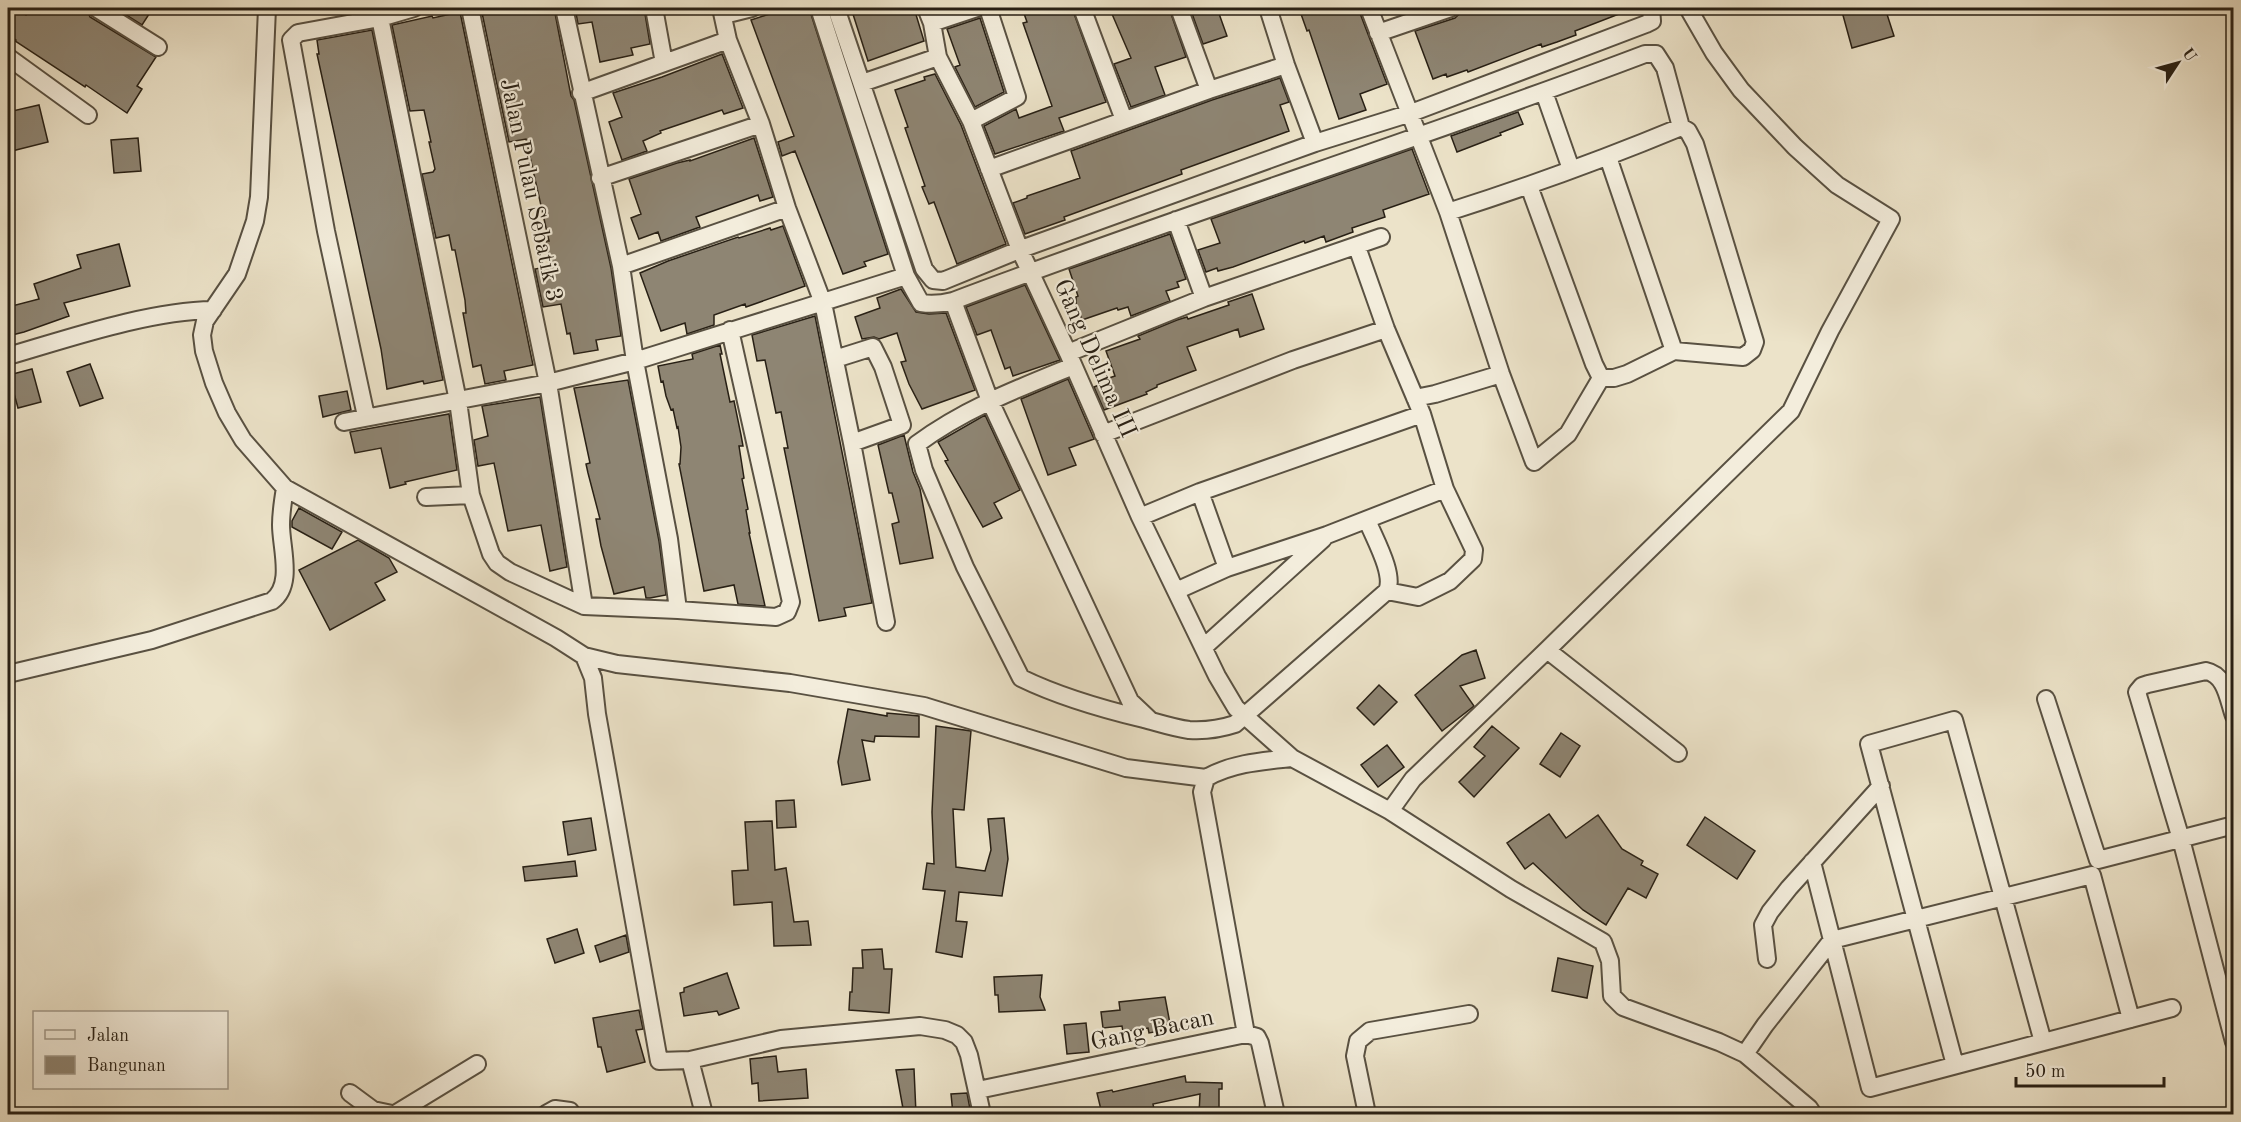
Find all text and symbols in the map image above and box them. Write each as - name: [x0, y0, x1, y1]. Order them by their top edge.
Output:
- north arrow: [2148, 33, 2208, 93]
- text: U: [2178, 46, 2199, 65]
- street label: Jalan Pulau Sebatik 3: [495, 76, 565, 304]
- street label: Gang Delima III: [1049, 276, 1140, 442]
- street label: Gang Bacan: [1089, 1006, 1216, 1056]
- legend: [33, 1011, 228, 1089]
- text: Jalan: [87, 1027, 129, 1045]
- scale bar: [2016, 1050, 2164, 1088]
- text: Bangunan: [87, 1057, 166, 1075]
- text: 50 m: [2025, 1063, 2065, 1081]

